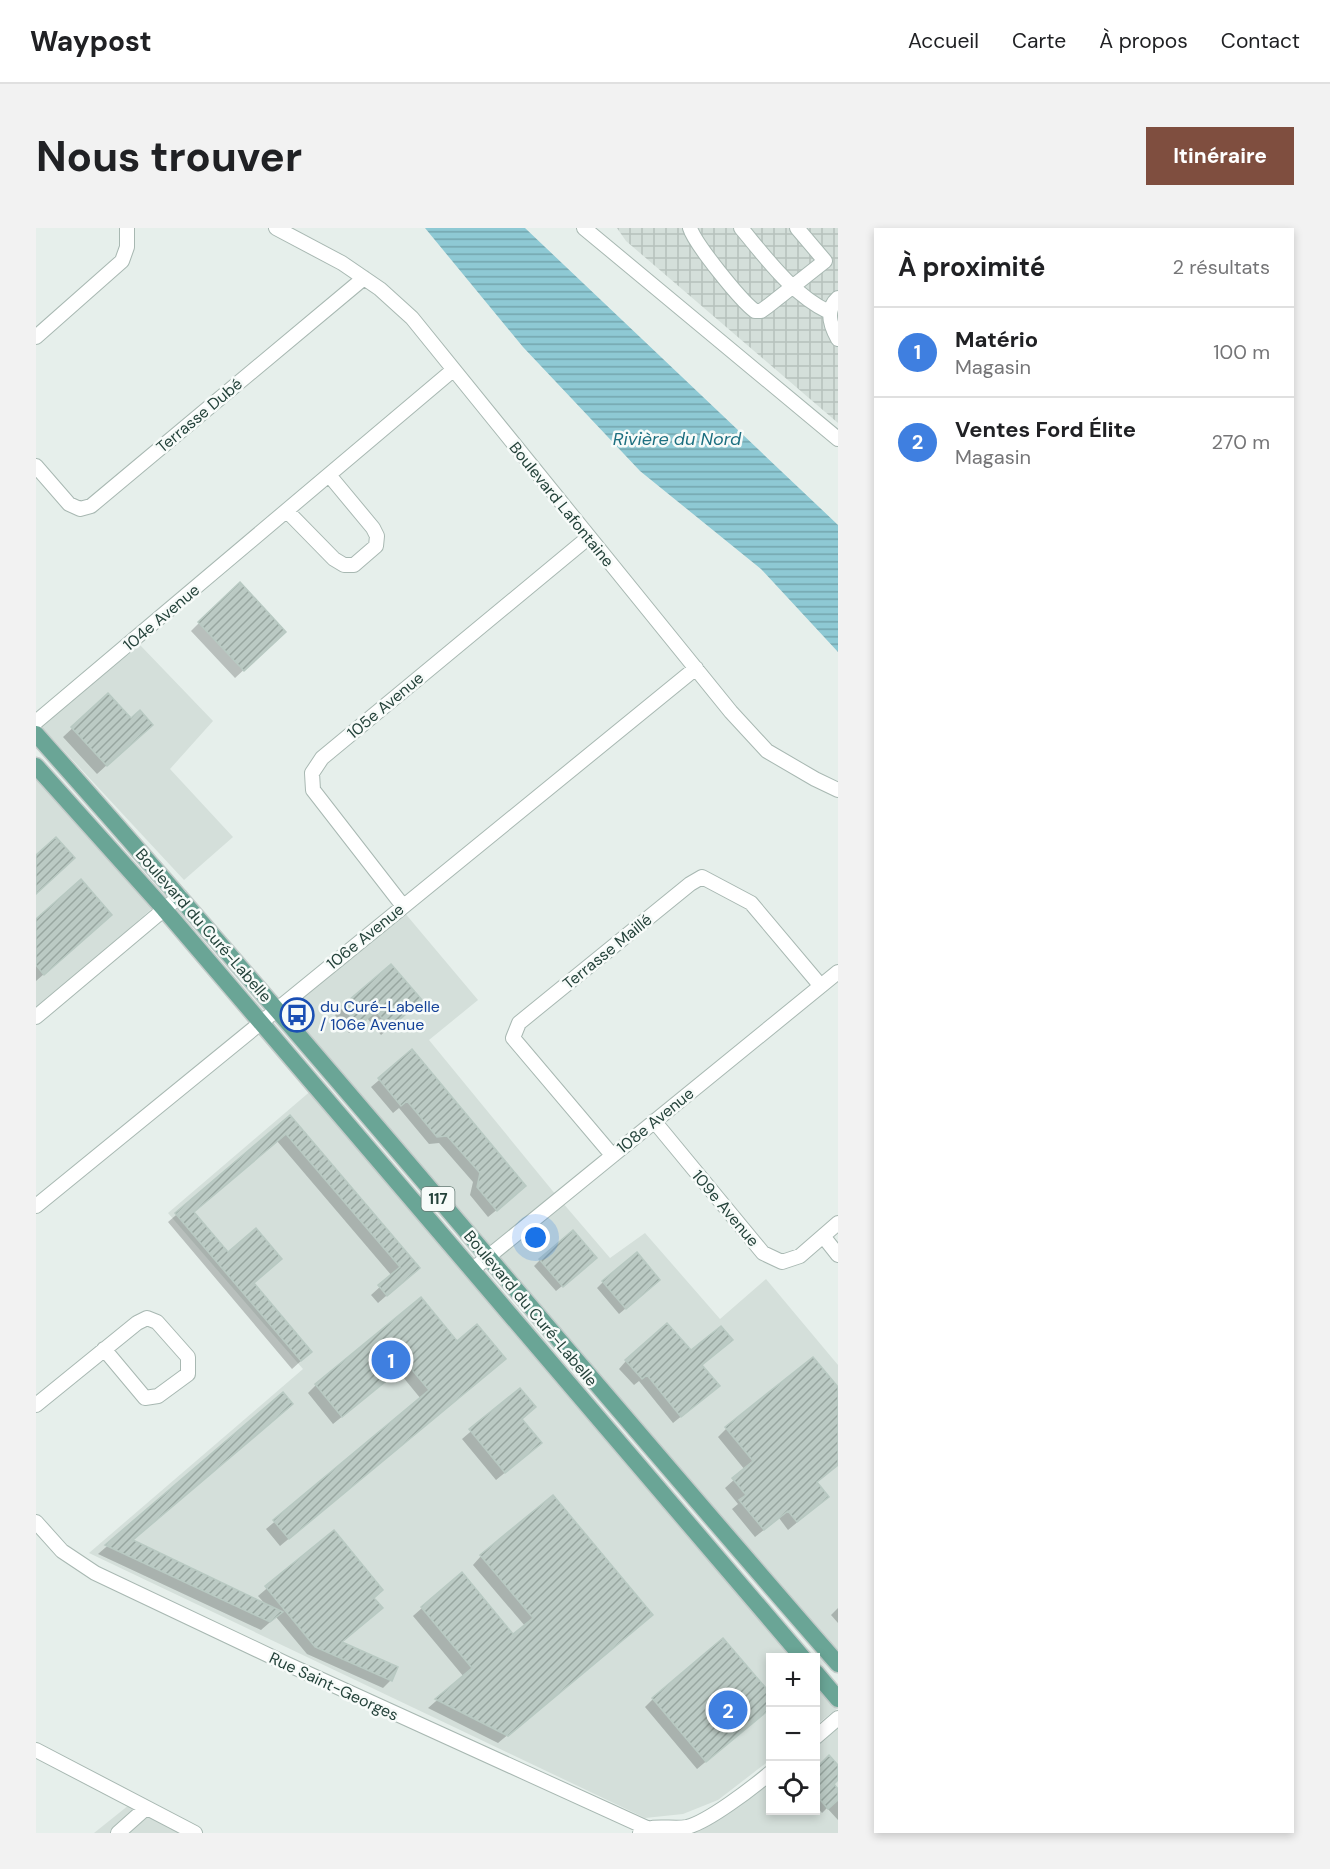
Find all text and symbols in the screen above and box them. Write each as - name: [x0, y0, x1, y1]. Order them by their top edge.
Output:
- text: Waypost: [30, 23, 152, 60]
- text: Accueil: [908, 27, 979, 55]
- text: Carte: [1012, 27, 1066, 55]
- text: À propos: [1099, 27, 1188, 55]
- text: Contact: [1221, 27, 1300, 55]
- button: Itinéraire: [1146, 127, 1294, 185]
- text: Nous trouver: [36, 129, 302, 184]
- text: À proximité: [898, 250, 1045, 284]
- text: 2 résultats: [1173, 254, 1270, 280]
- text: Matério: [955, 325, 1038, 354]
- text: 1: [914, 339, 921, 365]
- text: 100 m: [1213, 339, 1270, 365]
- text: Magasin: [955, 354, 1031, 380]
- street label: Terrasse Dubé: [152, 373, 247, 457]
- text: Ventes Ford Élite: [955, 415, 1136, 444]
- water label: Rivière du Nord: [613, 427, 742, 451]
- text: 2: [912, 429, 923, 455]
- text: 270 m: [1212, 429, 1270, 455]
- street label: Boulevard Lafontaine: [505, 437, 619, 571]
- text: Magasin: [955, 444, 1031, 470]
- street label: 104e Avenue: [119, 579, 204, 655]
- street label: 105e Avenue: [343, 667, 428, 743]
- street label: Boulevard du Curé-Labelle: [131, 844, 276, 1007]
- street label: 106e Avenue: [322, 899, 408, 974]
- street label: Terrasse Maillé: [558, 909, 656, 994]
- place label: du Curé-Labelle / 106e Avenue: [320, 996, 440, 1035]
- bus stop icon: du Curé-Labelle / 106e Avenue: [279, 997, 315, 1033]
- street label: 108e Avenue: [612, 1083, 698, 1158]
- street label: 109e Avenue: [687, 1166, 764, 1251]
- road number: 117: [422, 1187, 454, 1211]
- your location: [521, 1223, 550, 1252]
- street label: Boulevard du Curé-Labelle: [459, 1226, 602, 1391]
- pin: 1: [372, 1338, 410, 1382]
- street label: Rue Saint-Georges: [266, 1647, 402, 1726]
- map controls: [766, 1653, 820, 1815]
- button: +: [766, 1653, 820, 1707]
- pin: 2: [708, 1688, 748, 1732]
- button: −: [766, 1707, 820, 1761]
- button: locate: [766, 1761, 820, 1815]

